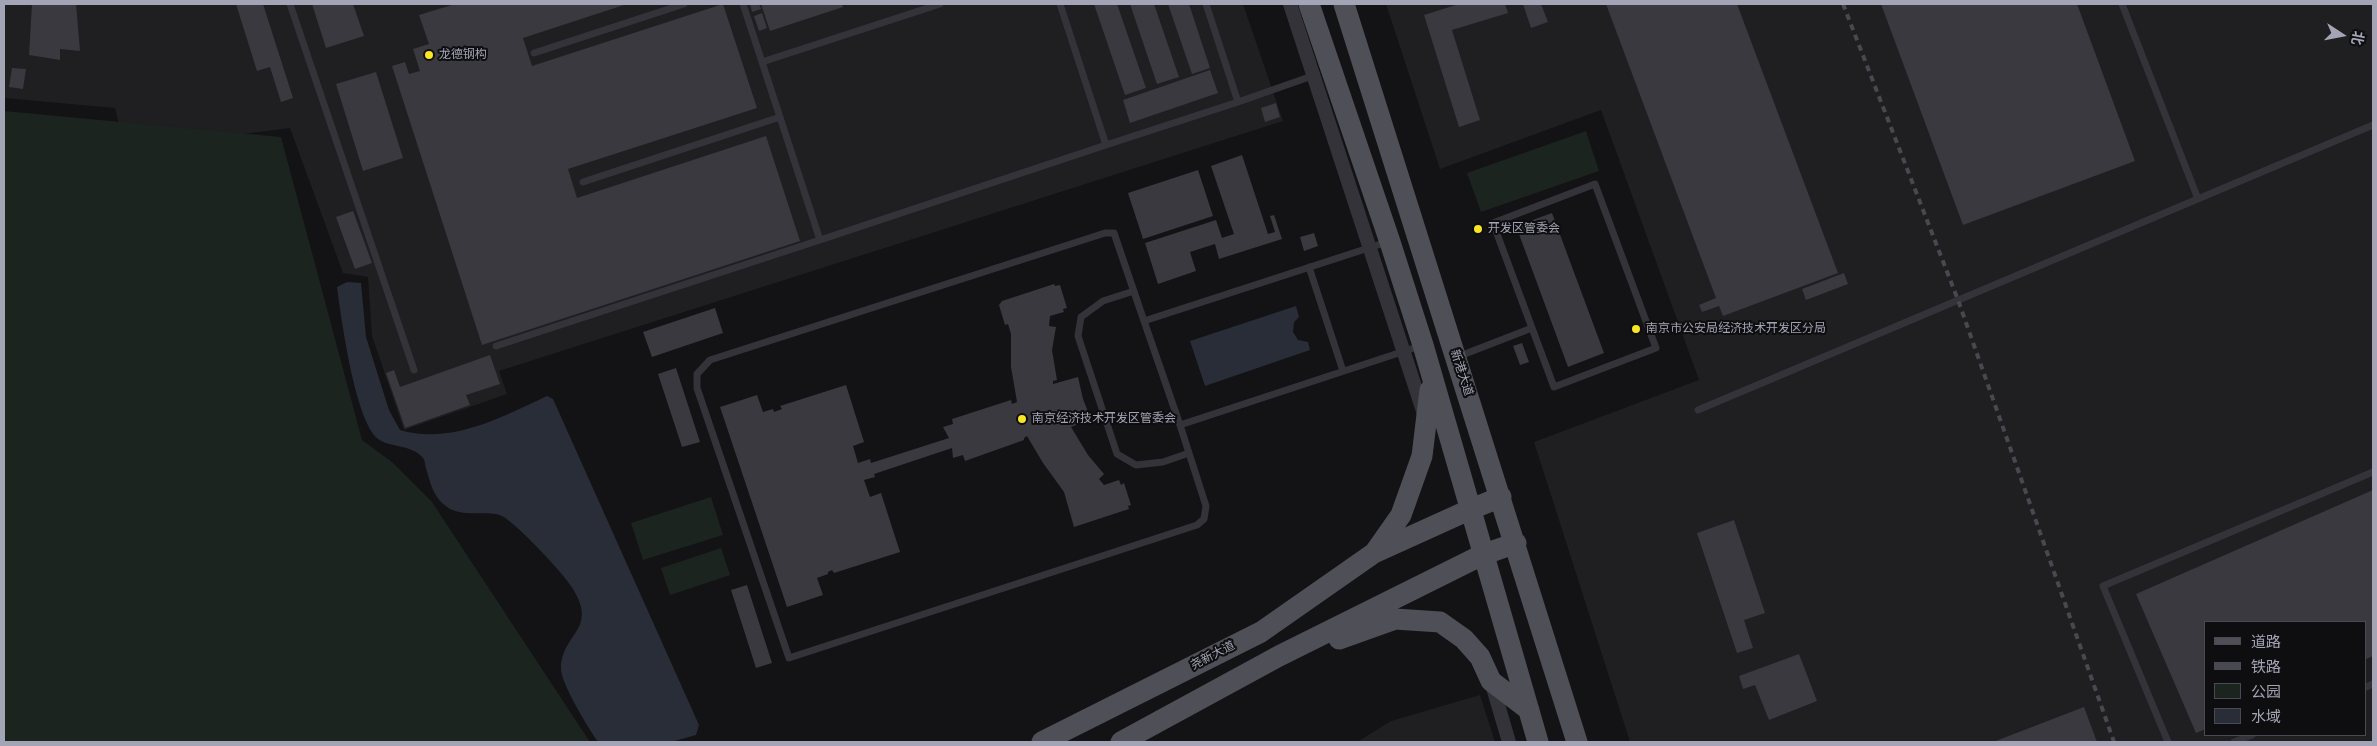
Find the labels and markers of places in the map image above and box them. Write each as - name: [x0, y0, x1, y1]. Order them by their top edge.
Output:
- place label: 龙德钢构: [439, 48, 487, 62]
- marker: 龙德钢构: [423, 49, 435, 61]
- place label: 开发区管委会: [1488, 222, 1560, 236]
- marker: 开发区管委会: [1472, 223, 1484, 235]
- place label: 南京市公安局经济技术开发区分局: [1646, 322, 1826, 336]
- marker: 南京市公安局经济技术开发区分局: [1630, 323, 1642, 335]
- place label: 南京经济技术开发区管委会: [1032, 412, 1176, 426]
- marker: 南京经济技术开发区管委会: [1016, 413, 1028, 425]

